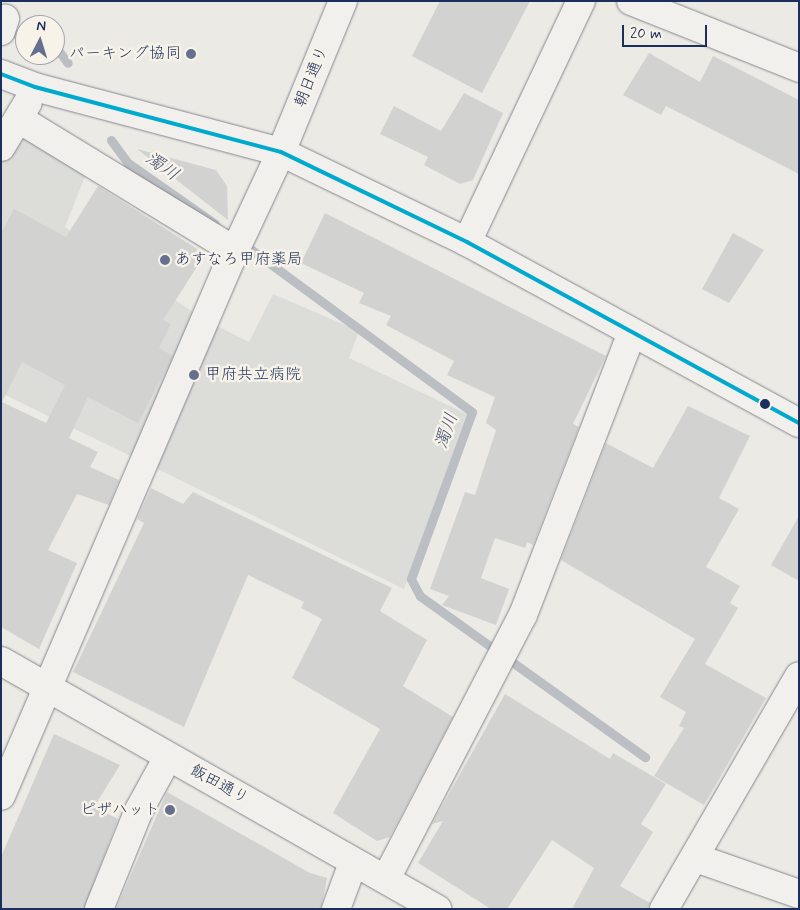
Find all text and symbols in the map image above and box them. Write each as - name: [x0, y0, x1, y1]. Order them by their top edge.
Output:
- north arrow: [15, 15, 65, 65]
- scale bar: [625, 15, 710, 47]
- text: N: [36, 17, 47, 35]
- text: 20 m: [630, 24, 662, 44]
- place label: パーキング協同: [69, 44, 181, 64]
- street label: 朝日通り: [291, 44, 333, 110]
- marker: パーキング協同: [185, 48, 197, 60]
- water label: 濁川: [141, 148, 183, 186]
- place label: あすなろ甲府薬局: [175, 250, 303, 270]
- marker: あすなろ甲府薬局: [159, 254, 171, 266]
- place label: 甲府共立病院: [205, 365, 301, 385]
- marker: 甲府共立病院: [187, 368, 201, 382]
- unlabelled marker: [760, 399, 770, 409]
- water label: 濁川: [431, 410, 463, 452]
- street label: 飯田通り: [186, 761, 252, 809]
- place label: ピザハット: [80, 800, 160, 820]
- marker: ピザハット: [164, 804, 176, 816]

